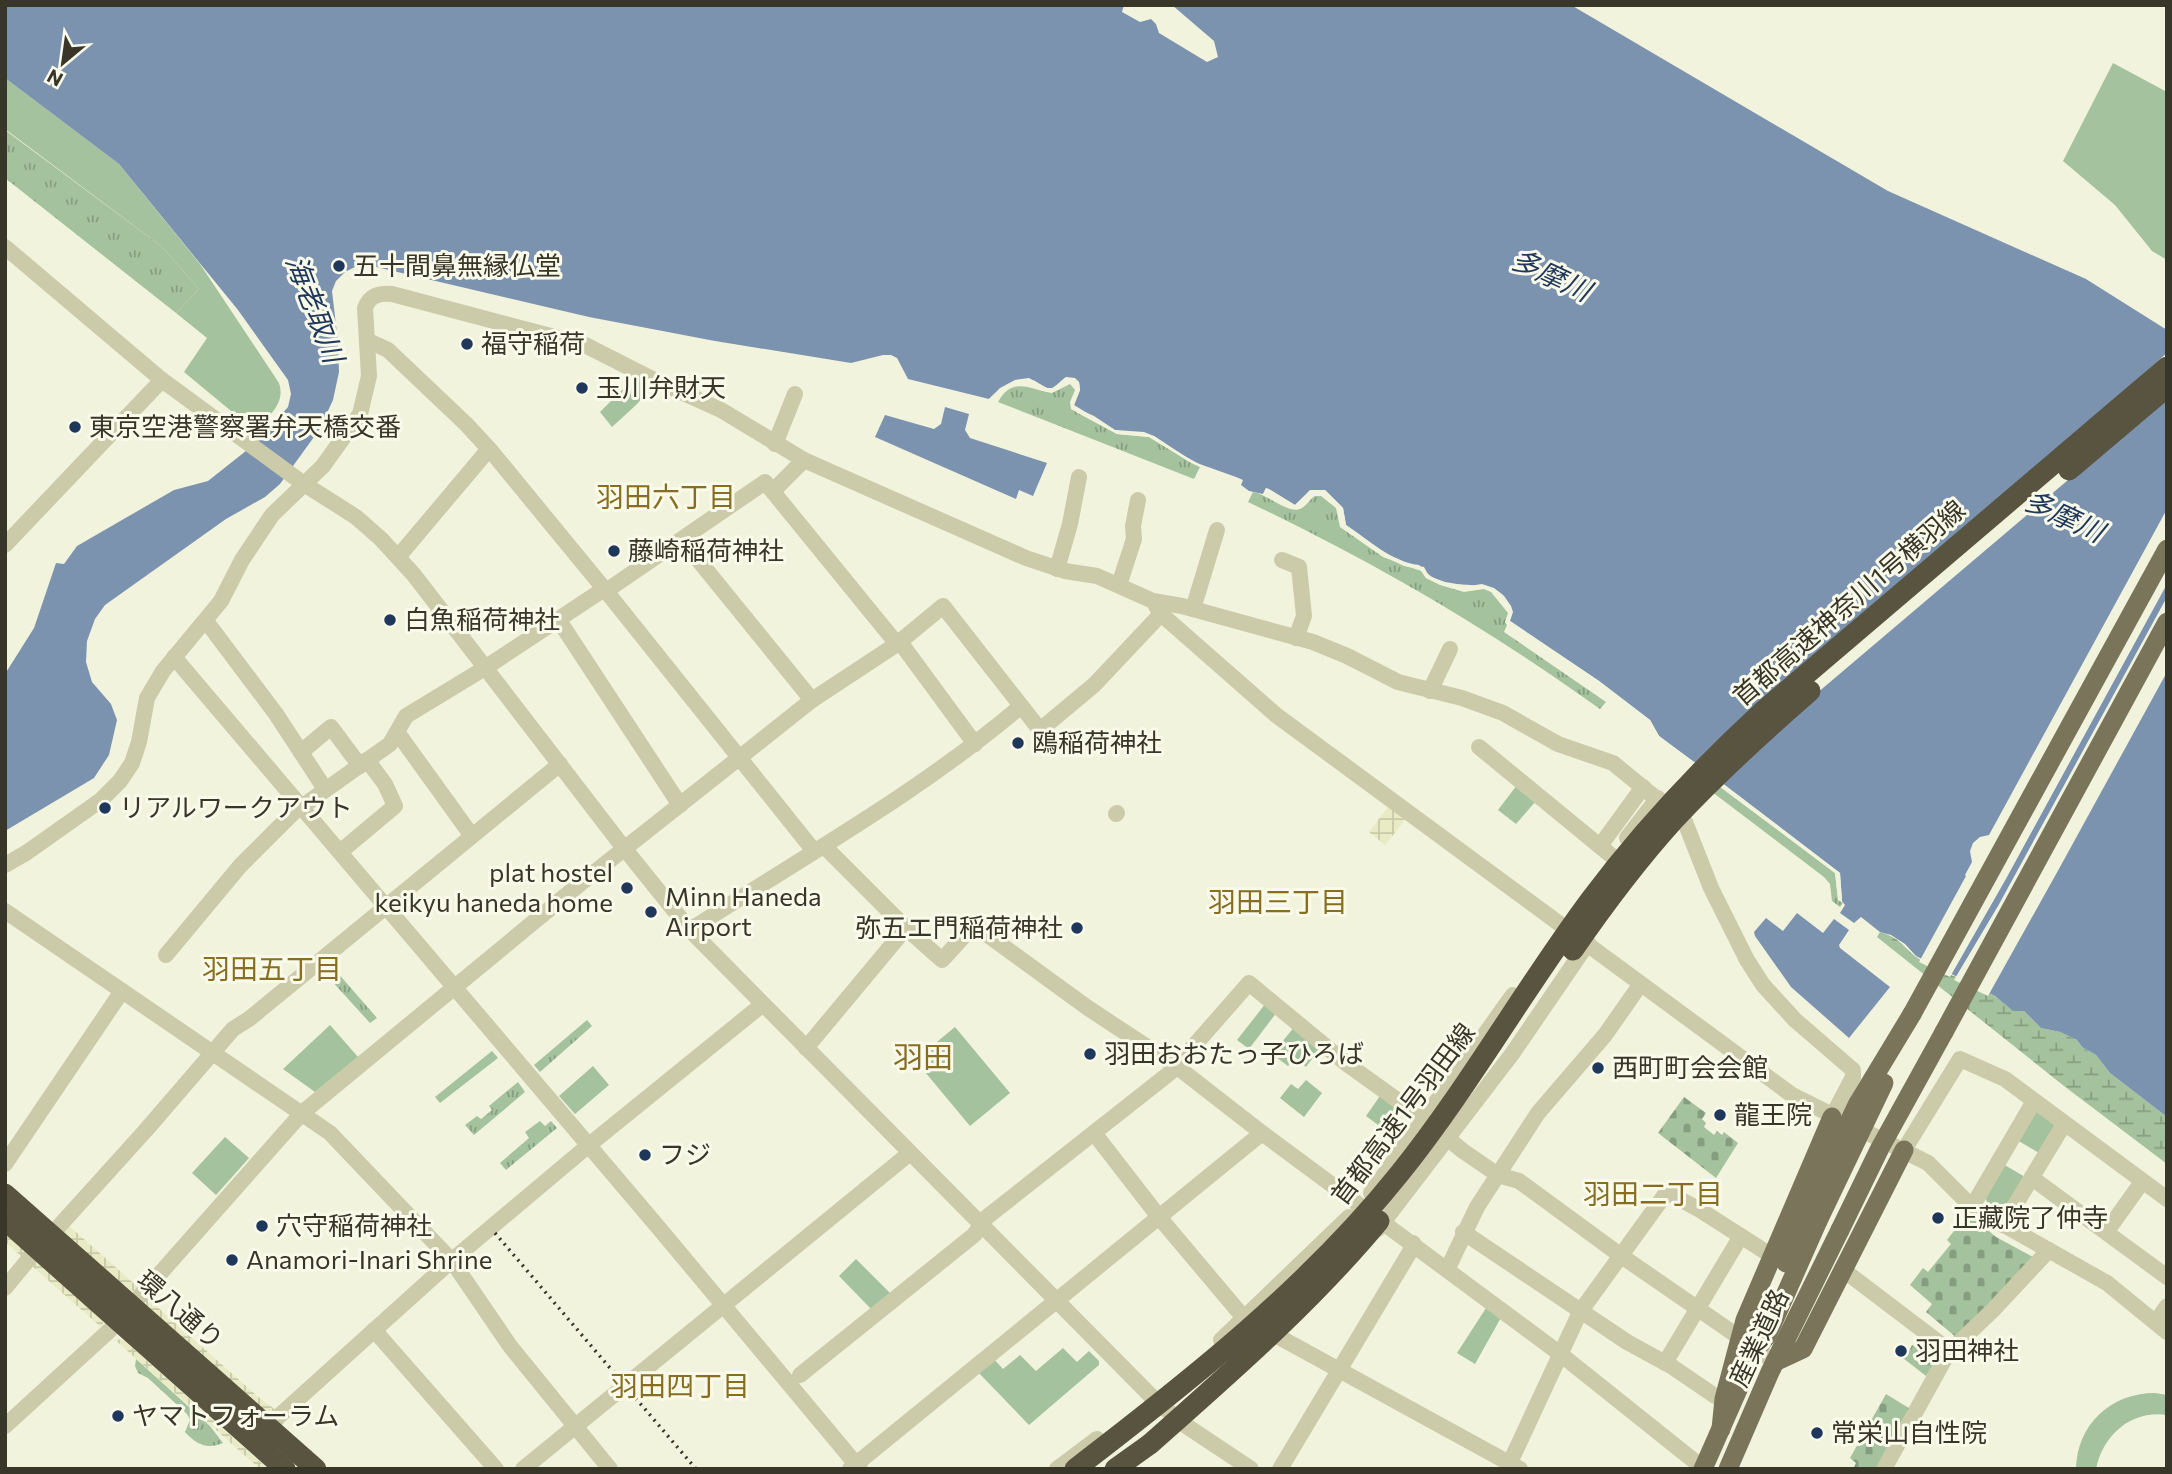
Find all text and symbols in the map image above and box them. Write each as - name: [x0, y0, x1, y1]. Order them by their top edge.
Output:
- north arrow: [28, 28, 98, 98]
- text: N: [43, 65, 66, 92]
- water label: 多摩川: [1506, 241, 1599, 309]
- place label: 五十間鼻無縁仏堂: [353, 249, 561, 280]
- water label: 海老取川: [280, 250, 353, 370]
- marker: 五十間鼻無縁仏堂: [331, 258, 347, 274]
- place label: 福守稲荷: [481, 327, 585, 358]
- marker: 福守稲荷: [459, 336, 475, 352]
- place label: 玉川弁財天: [596, 371, 726, 402]
- marker: 玉川弁財天: [574, 380, 590, 396]
- place label: 東京空港警察署弁天橋交番: [89, 410, 401, 441]
- marker: 東京空港警察署弁天橋交番: [67, 419, 83, 435]
- district label: 羽田六丁目: [596, 479, 736, 513]
- water label: 多摩川: [2019, 482, 2112, 550]
- street label: 首都高速神奈川1号横羽線: [1726, 493, 1970, 711]
- place label: 藤崎稲荷神社: [628, 534, 784, 565]
- marker: 藤崎稲荷神社: [606, 543, 622, 559]
- place label: 白魚稲荷神社: [404, 603, 560, 634]
- marker: 白魚稲荷神社: [382, 612, 398, 628]
- place label: 鴎稲荷神社: [1032, 726, 1162, 757]
- marker: 鴎稲荷神社: [1010, 735, 1026, 751]
- place label: リアルワークアウト: [119, 791, 353, 822]
- marker: リアルワークアウト: [97, 800, 113, 816]
- place label: plat hostel keikyu haneda home: [375, 856, 613, 917]
- marker: plat hostel keikyu haneda home: [619, 880, 635, 896]
- place label: Minn Haneda Airport: [665, 880, 822, 941]
- district label: 羽田三丁目: [1208, 884, 1348, 918]
- marker: Minn Haneda Airport: [643, 904, 659, 920]
- place label: 弥五エ門稲荷神社: [855, 911, 1063, 942]
- marker: 弥五エ門稲荷神社: [1069, 920, 1085, 936]
- district label: 羽田五丁目: [202, 951, 342, 985]
- street label: 首都高速1号羽田線: [1323, 1016, 1480, 1210]
- district label: 羽田: [893, 1037, 953, 1074]
- place label: 羽田おおたっ子ひろば: [1104, 1037, 1364, 1068]
- marker: 羽田おおたっ子ひろば: [1082, 1046, 1098, 1062]
- place label: 西町町会会館: [1612, 1051, 1768, 1082]
- marker: 西町町会会館: [1590, 1060, 1606, 1076]
- place label: 龍王院: [1734, 1098, 1812, 1129]
- marker: 龍王院: [1712, 1107, 1728, 1123]
- place label: フジ: [659, 1138, 711, 1169]
- marker: フジ: [637, 1147, 653, 1163]
- district label: 羽田二丁目: [1583, 1176, 1723, 1210]
- place label: 正藏院了仲寺: [1952, 1201, 2108, 1232]
- place label: 穴守稲荷神社: [276, 1209, 432, 1240]
- marker: 正藏院了仲寺: [1930, 1210, 1946, 1226]
- marker: 穴守稲荷神社: [254, 1218, 270, 1234]
- place label: Anamori-Inari Shrine: [246, 1243, 492, 1274]
- marker: Anamori-Inari Shrine: [224, 1252, 240, 1268]
- street label: 環八通り: [132, 1263, 230, 1355]
- street label: 産業道路: [1722, 1284, 1794, 1391]
- place label: 羽田神社: [1915, 1334, 2019, 1365]
- marker: 羽田神社: [1893, 1343, 1909, 1359]
- district label: 羽田四丁目: [610, 1368, 750, 1402]
- place label: ヤマトフォーラム: [132, 1399, 339, 1430]
- marker: ヤマトフォーラム: [110, 1408, 126, 1424]
- place label: 常栄山自性院: [1831, 1416, 1987, 1447]
- marker: 常栄山自性院: [1809, 1425, 1825, 1441]

